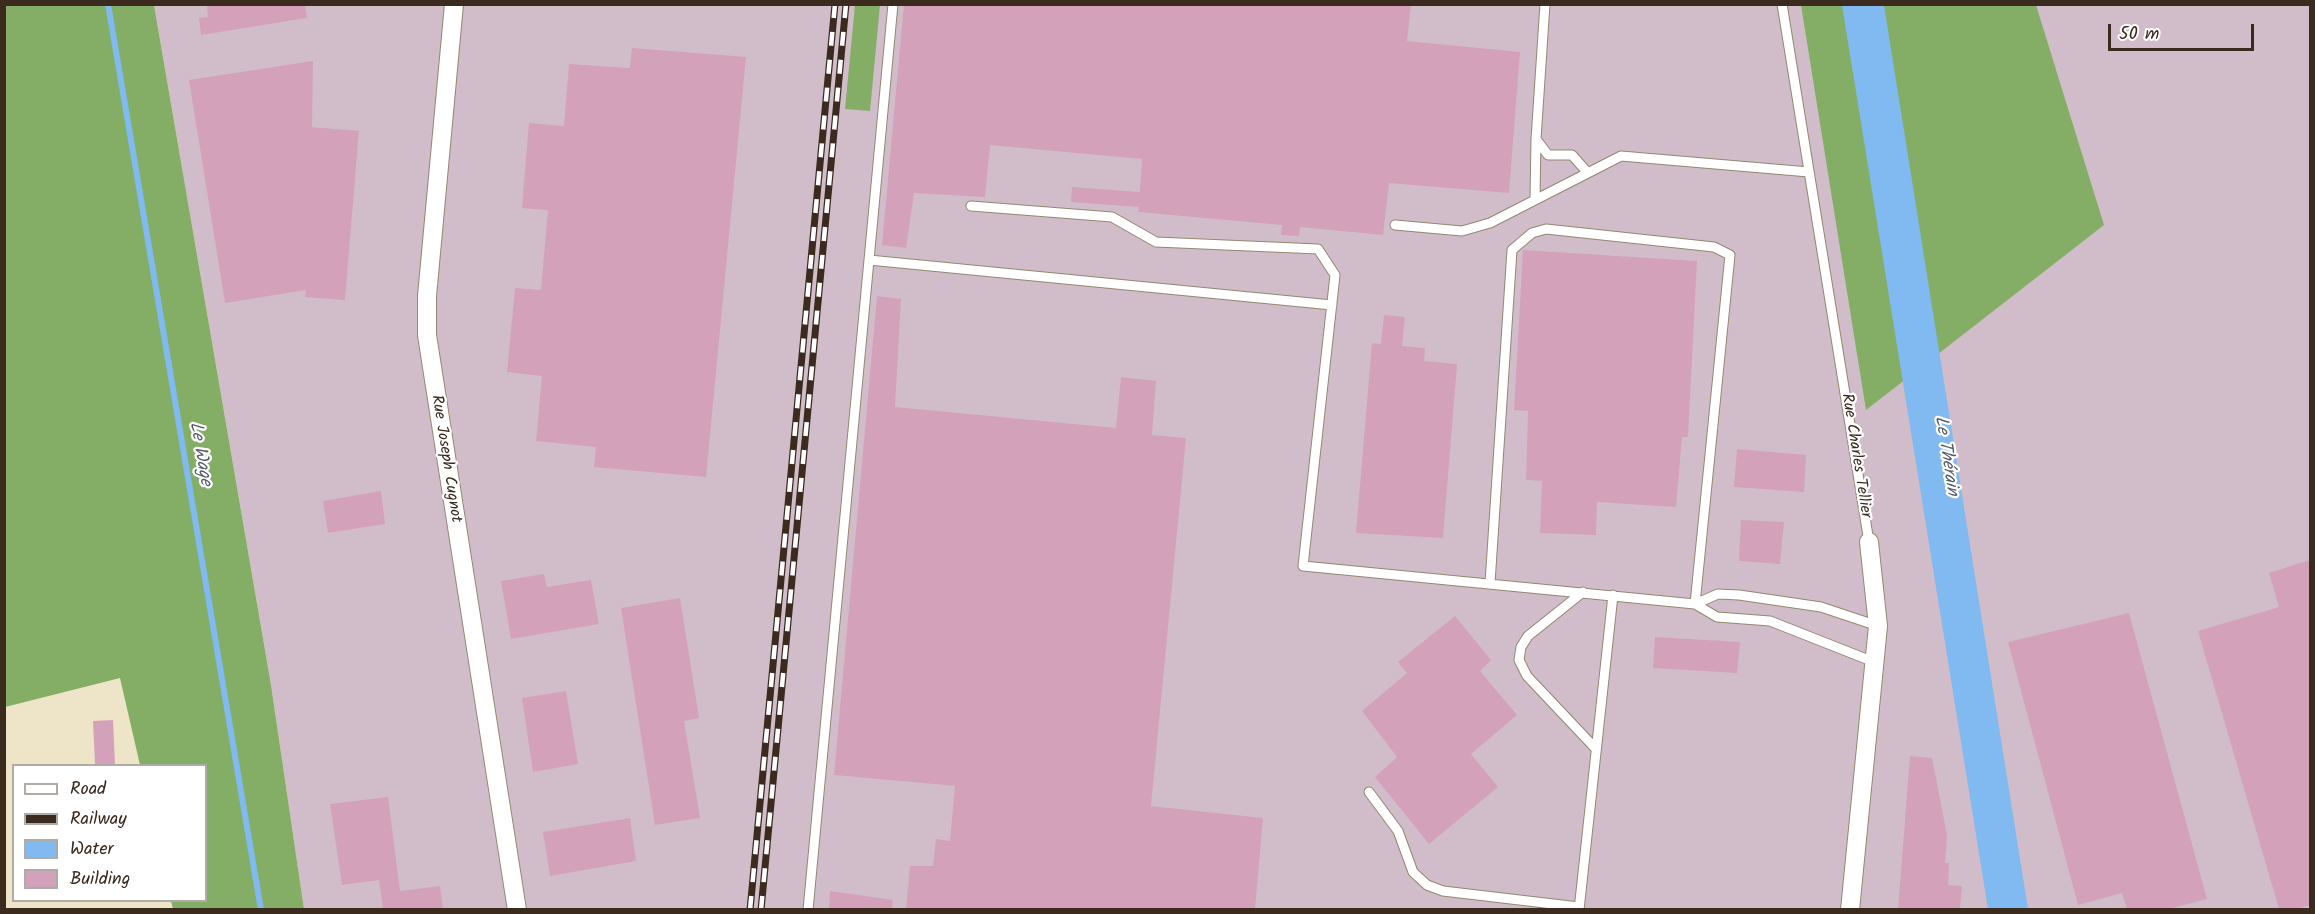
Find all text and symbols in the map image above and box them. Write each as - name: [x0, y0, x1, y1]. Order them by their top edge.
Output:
- scale bar: [2111, 12, 2256, 50]
- text: 50 m: [2119, 20, 2159, 49]
- street label: Rue Charles Tellier: [1836, 392, 1874, 520]
- street label: Rue Joseph Cugnot: [425, 394, 465, 524]
- water label: Le Thérain: [1928, 415, 1962, 497]
- water label: Le Wage: [183, 420, 215, 488]
- legend: [12, 764, 207, 902]
- text: Road: [70, 775, 106, 804]
- text: Railway: [70, 805, 127, 834]
- text: Water: [70, 835, 114, 864]
- text: Building: [70, 865, 130, 894]

